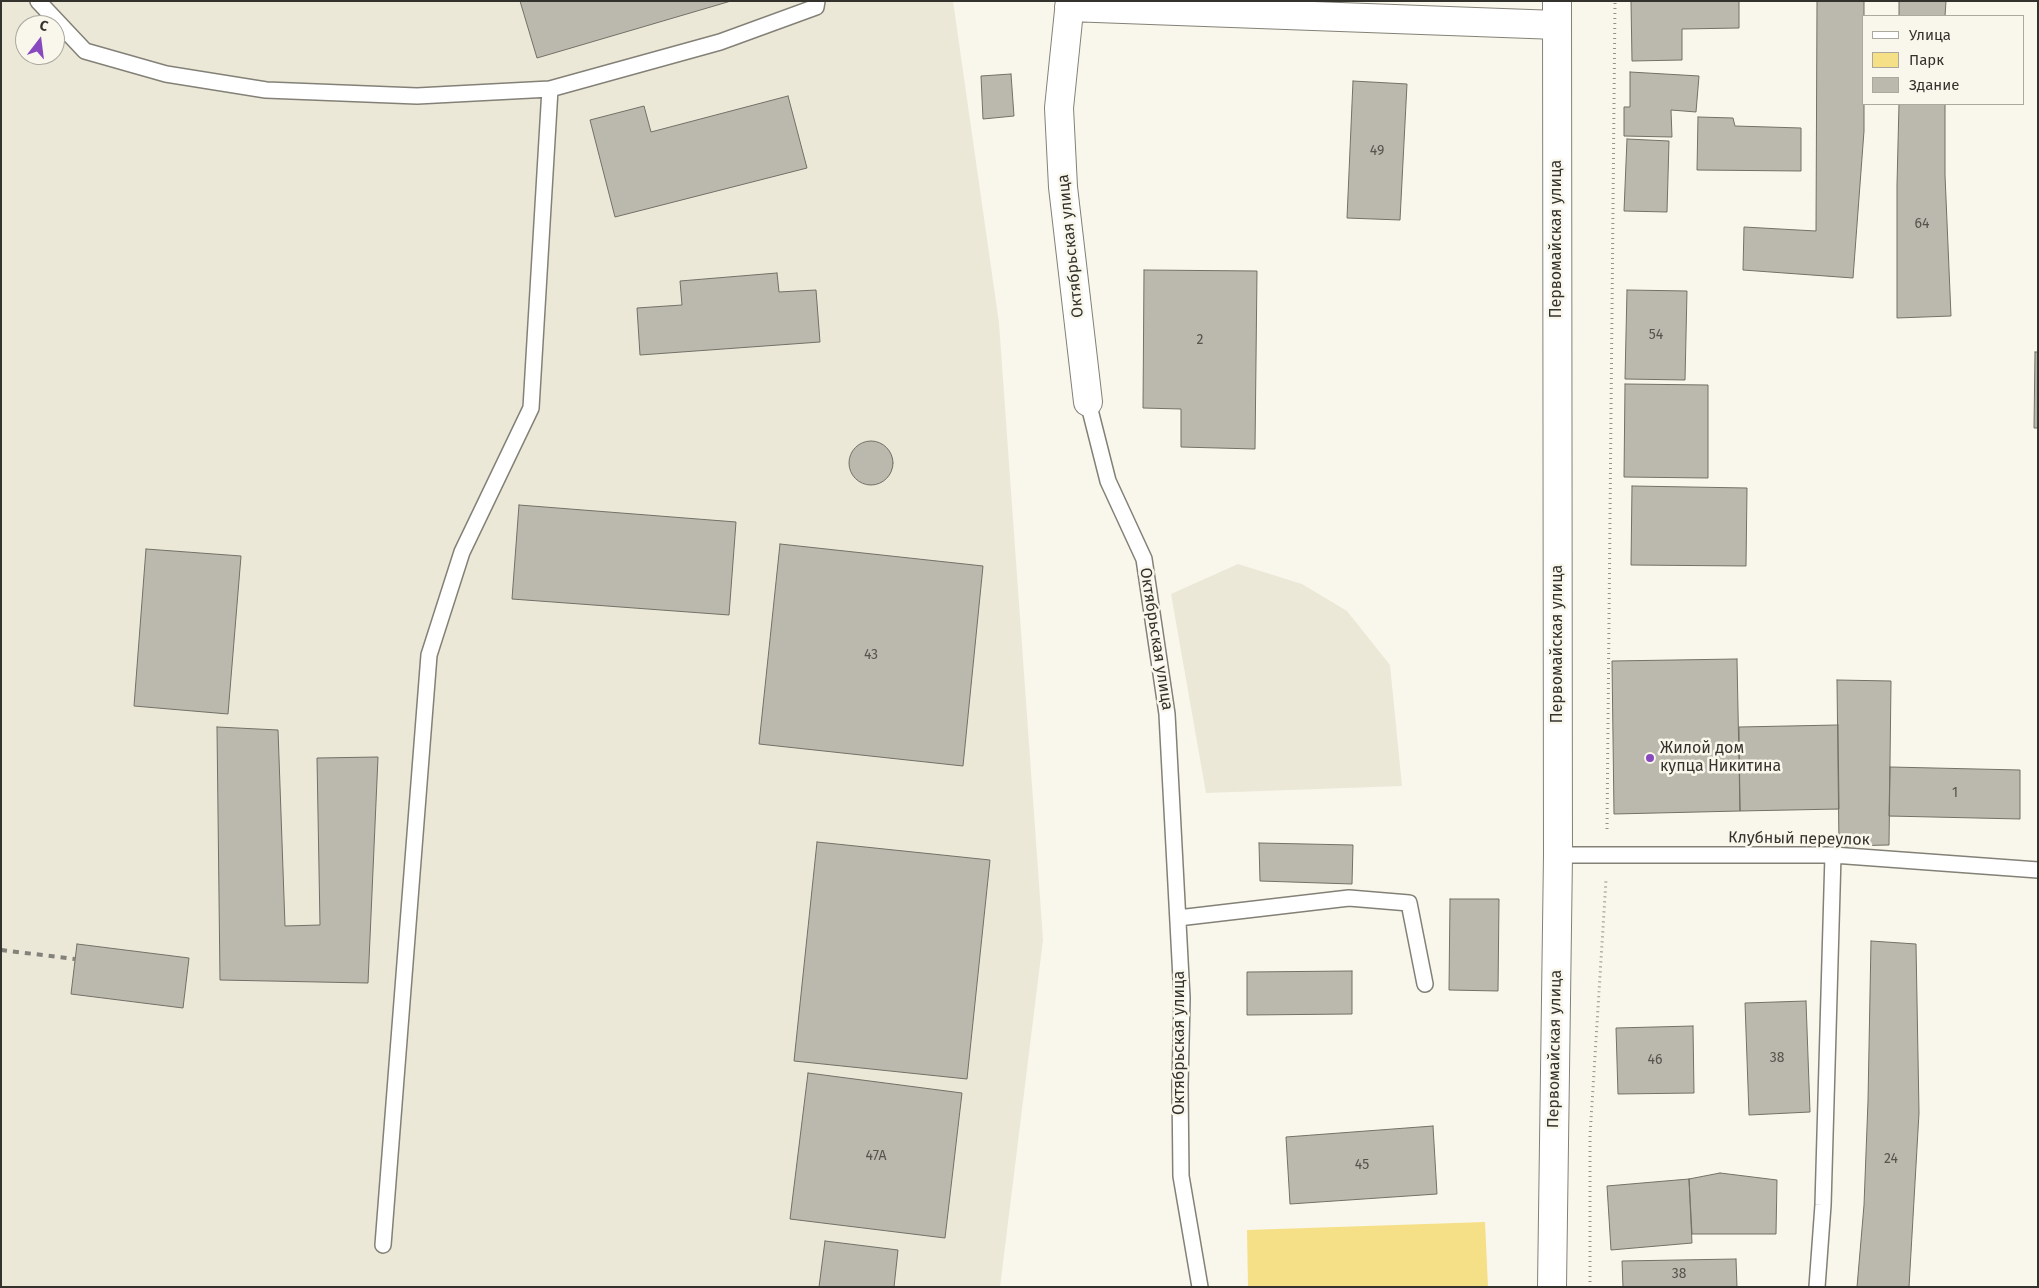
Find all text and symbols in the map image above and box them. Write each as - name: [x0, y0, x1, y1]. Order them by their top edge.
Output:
- north arrow: [15, 15, 65, 65]
- legend: [1862, 15, 2024, 105]
- text: С: [38, 17, 50, 35]
- text: Улица: [1909, 26, 1951, 44]
- text: Парк: [1909, 51, 1944, 69]
- text: Здание: [1909, 76, 1959, 94]
- house number: 49: [1370, 143, 1384, 159]
- street label: Первомайская улица: [1547, 160, 1567, 318]
- street label: Октябрьская улица: [1054, 173, 1088, 319]
- house number: 64: [1915, 216, 1929, 232]
- house number: 54: [1649, 327, 1663, 343]
- house number: 2: [1197, 332, 1203, 348]
- street label: Первомайская улица: [1548, 565, 1568, 723]
- street label: Октябрьская улица: [1135, 566, 1177, 712]
- house number: 43: [864, 647, 878, 663]
- place label: Жилой дом купца Никитина: [1660, 739, 1781, 777]
- marker: Жилой дом купца Никитина: [1644, 752, 1656, 764]
- house number: 1: [1952, 785, 1958, 801]
- street label: Клубный переулок: [1728, 828, 1870, 850]
- street label: Первомайская улица: [1544, 970, 1566, 1128]
- street label: Октябрьская улица: [1170, 971, 1190, 1115]
- house number: 38: [1770, 1050, 1784, 1066]
- house number: 46: [1648, 1052, 1662, 1068]
- house number: 47А: [866, 1148, 886, 1164]
- house number: 24: [1884, 1151, 1898, 1167]
- house number: 45: [1355, 1157, 1369, 1173]
- house number: 38: [1672, 1266, 1686, 1282]

